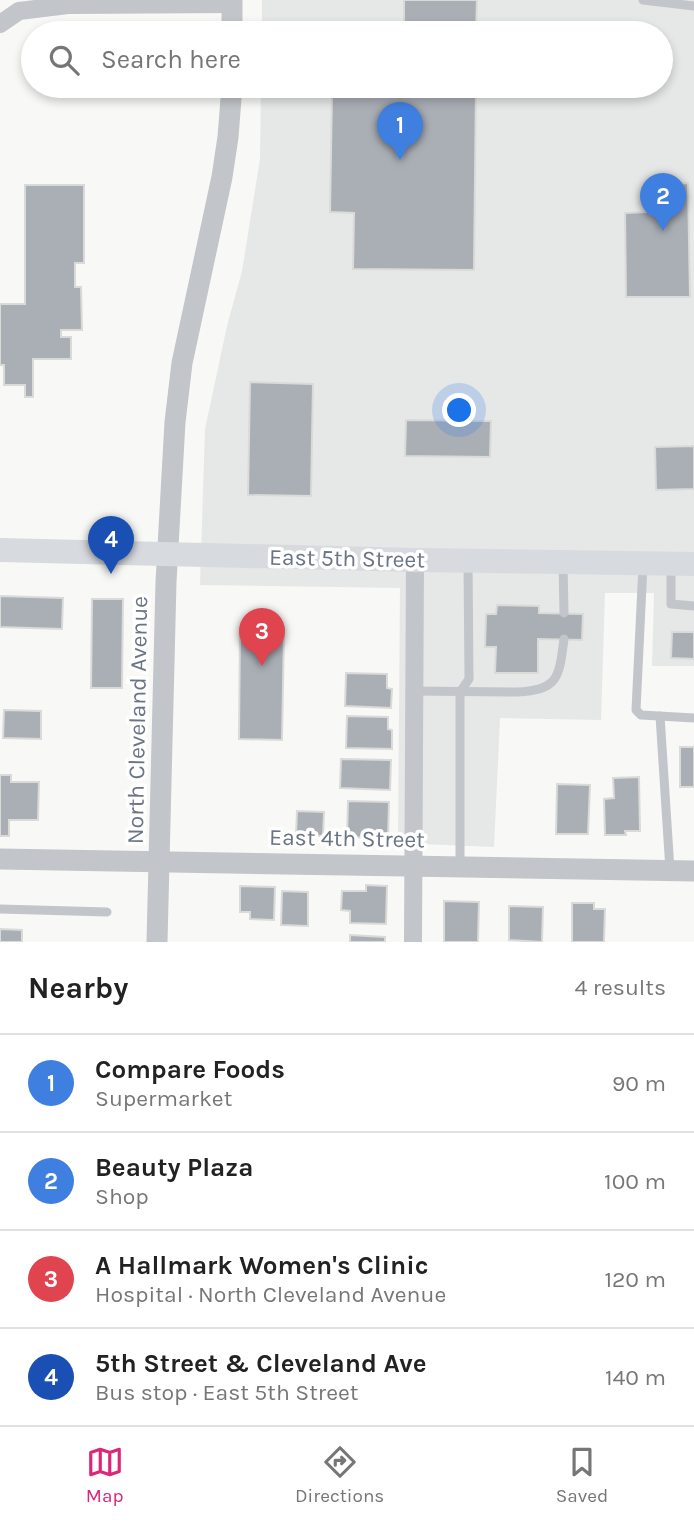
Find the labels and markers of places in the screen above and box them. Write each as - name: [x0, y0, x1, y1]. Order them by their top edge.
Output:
- pin: 1: [377, 102, 423, 160]
- pin: 2: [640, 173, 686, 231]
- pin: 4: [88, 516, 134, 574]
- pin: 3: [239, 608, 285, 666]

